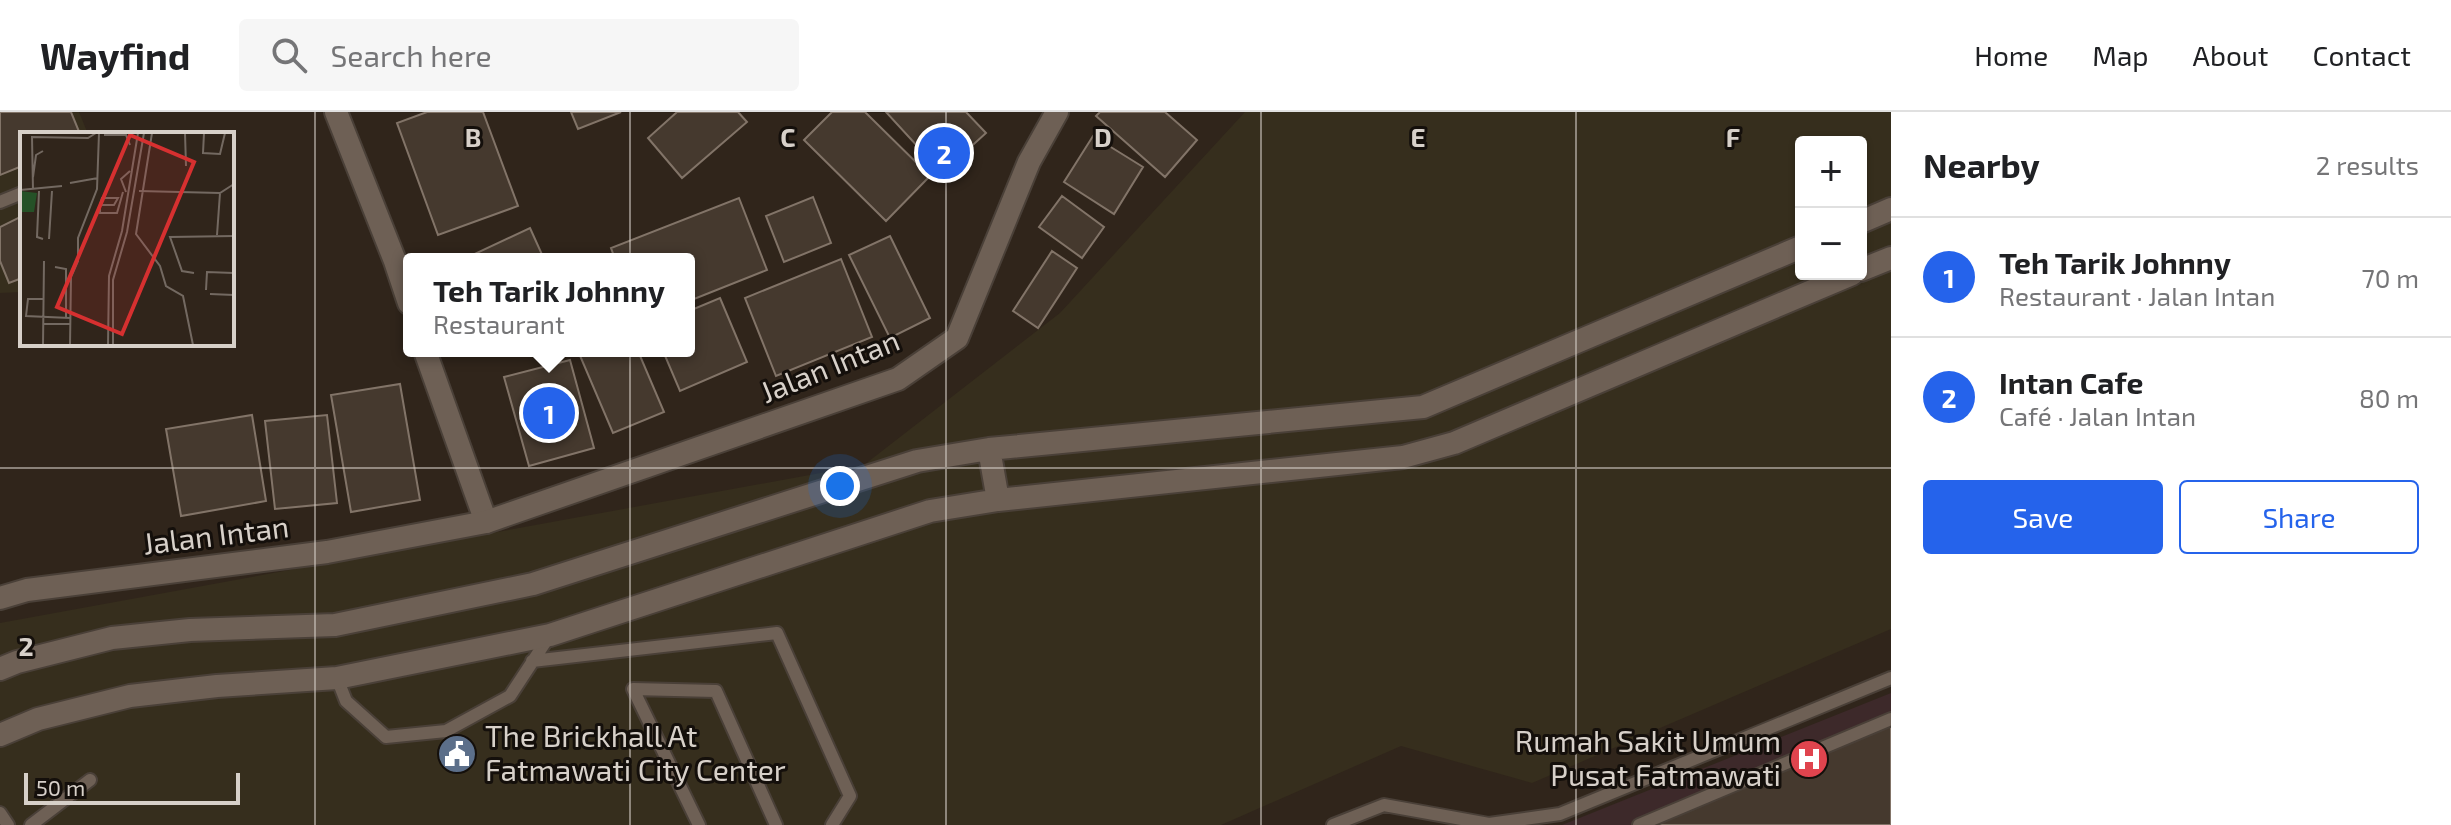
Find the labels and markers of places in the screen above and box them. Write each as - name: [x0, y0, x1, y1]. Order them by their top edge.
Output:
- pin: 2: [918, 123, 970, 183]
- pin: 1: [523, 383, 575, 443]
- place label: The Brickhall At Fatmawati City Center: [485, 717, 786, 787]
- place label: Rumah Sakit Umum Pusat Fatmawati: [1515, 722, 1781, 792]
- public building icon: The Brickhall At Fatmawati City Center: [436, 733, 478, 775]
- hospital icon: Rumah Sakit Umum Pusat Fatmawati: [1788, 738, 1830, 780]

